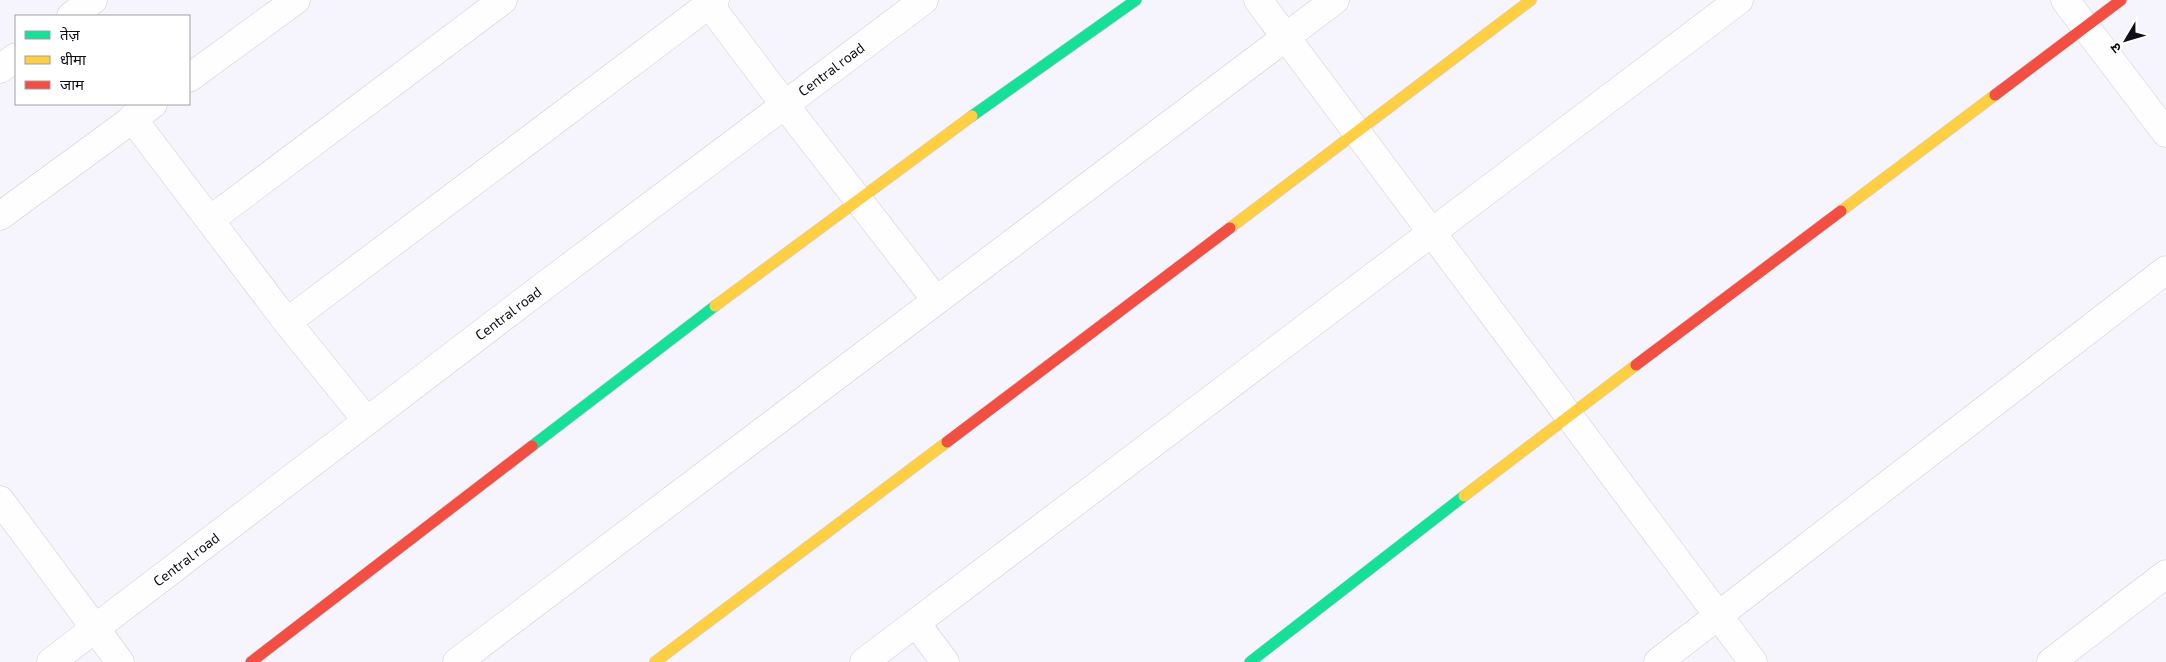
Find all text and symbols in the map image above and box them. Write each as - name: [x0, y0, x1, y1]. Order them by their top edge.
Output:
- legend: [15, 15, 190, 105]
- north arrow: [2101, 15, 2151, 65]
- text: तेज़: [60, 25, 81, 43]
- street label: Central road: [795, 39, 867, 99]
- text: उ: [2106, 39, 2125, 57]
- text: धीमा: [60, 50, 87, 68]
- text: जाम: [60, 75, 85, 93]
- street label: Central road: [472, 283, 544, 343]
- street label: Central road: [150, 529, 222, 589]

